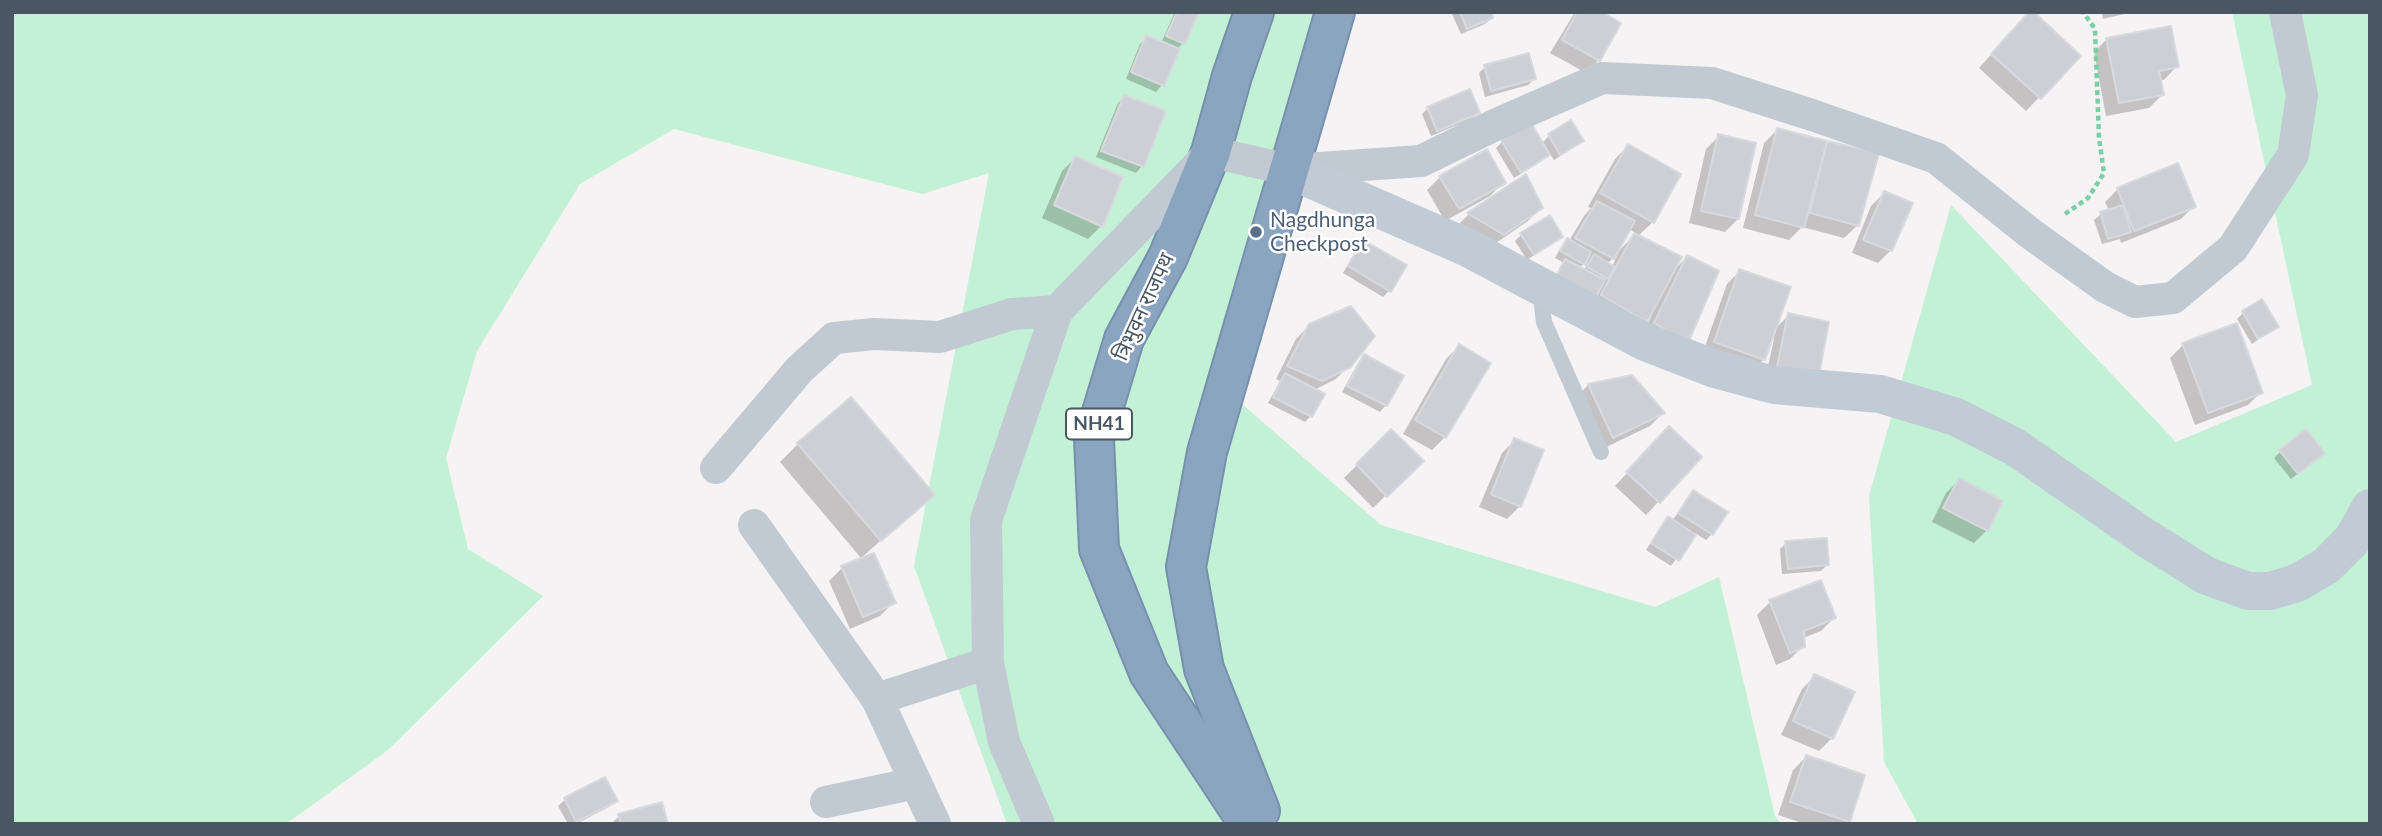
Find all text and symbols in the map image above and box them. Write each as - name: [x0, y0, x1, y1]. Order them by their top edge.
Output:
- place label: Nagdhunga Checkpost: [1270, 207, 1375, 257]
- marker: Nagdhunga Checkpost: [1248, 224, 1264, 240]
- street label: त्रिभुवन राजपथ: [1108, 249, 1180, 365]
- road number: NH41: [1066, 408, 1132, 440]

